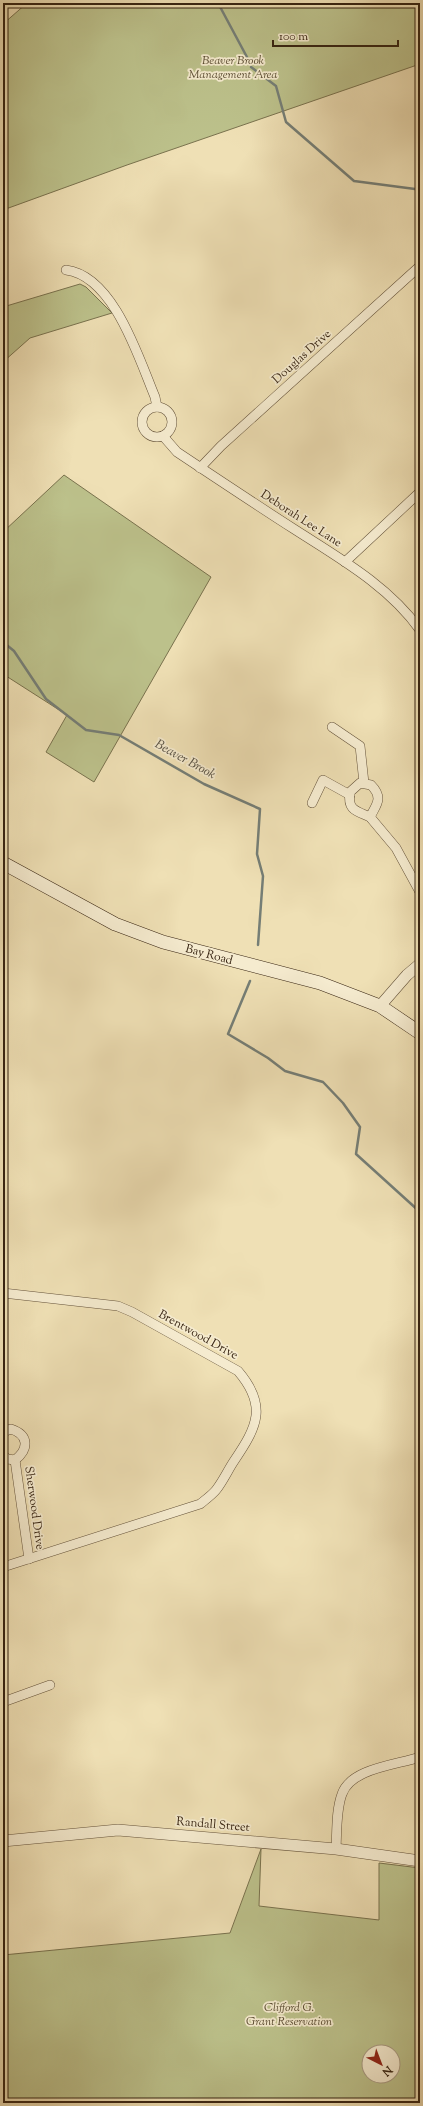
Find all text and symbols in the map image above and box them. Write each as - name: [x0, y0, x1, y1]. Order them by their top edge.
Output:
- scale bar: [273, 22, 398, 48]
- text: 100 m: [279, 28, 308, 46]
- park label: Beaver Brook Management Area: [188, 52, 278, 84]
- street label: Douglas Drive: [269, 325, 336, 388]
- street label: Deborah Lee Lane: [257, 486, 346, 552]
- water label: Beaver Brook: [151, 736, 219, 784]
- street label: Bay Road: [183, 940, 235, 970]
- street label: Brentwood Drive: [155, 1306, 242, 1365]
- street label: Sherwood Drive: [19, 1465, 49, 1551]
- street label: Randall Street: [176, 1813, 250, 1837]
- park label: Clifford G. Grant Reservation: [246, 1999, 333, 2031]
- north arrow: [361, 2044, 401, 2084]
- text: N: [378, 2061, 396, 2080]

